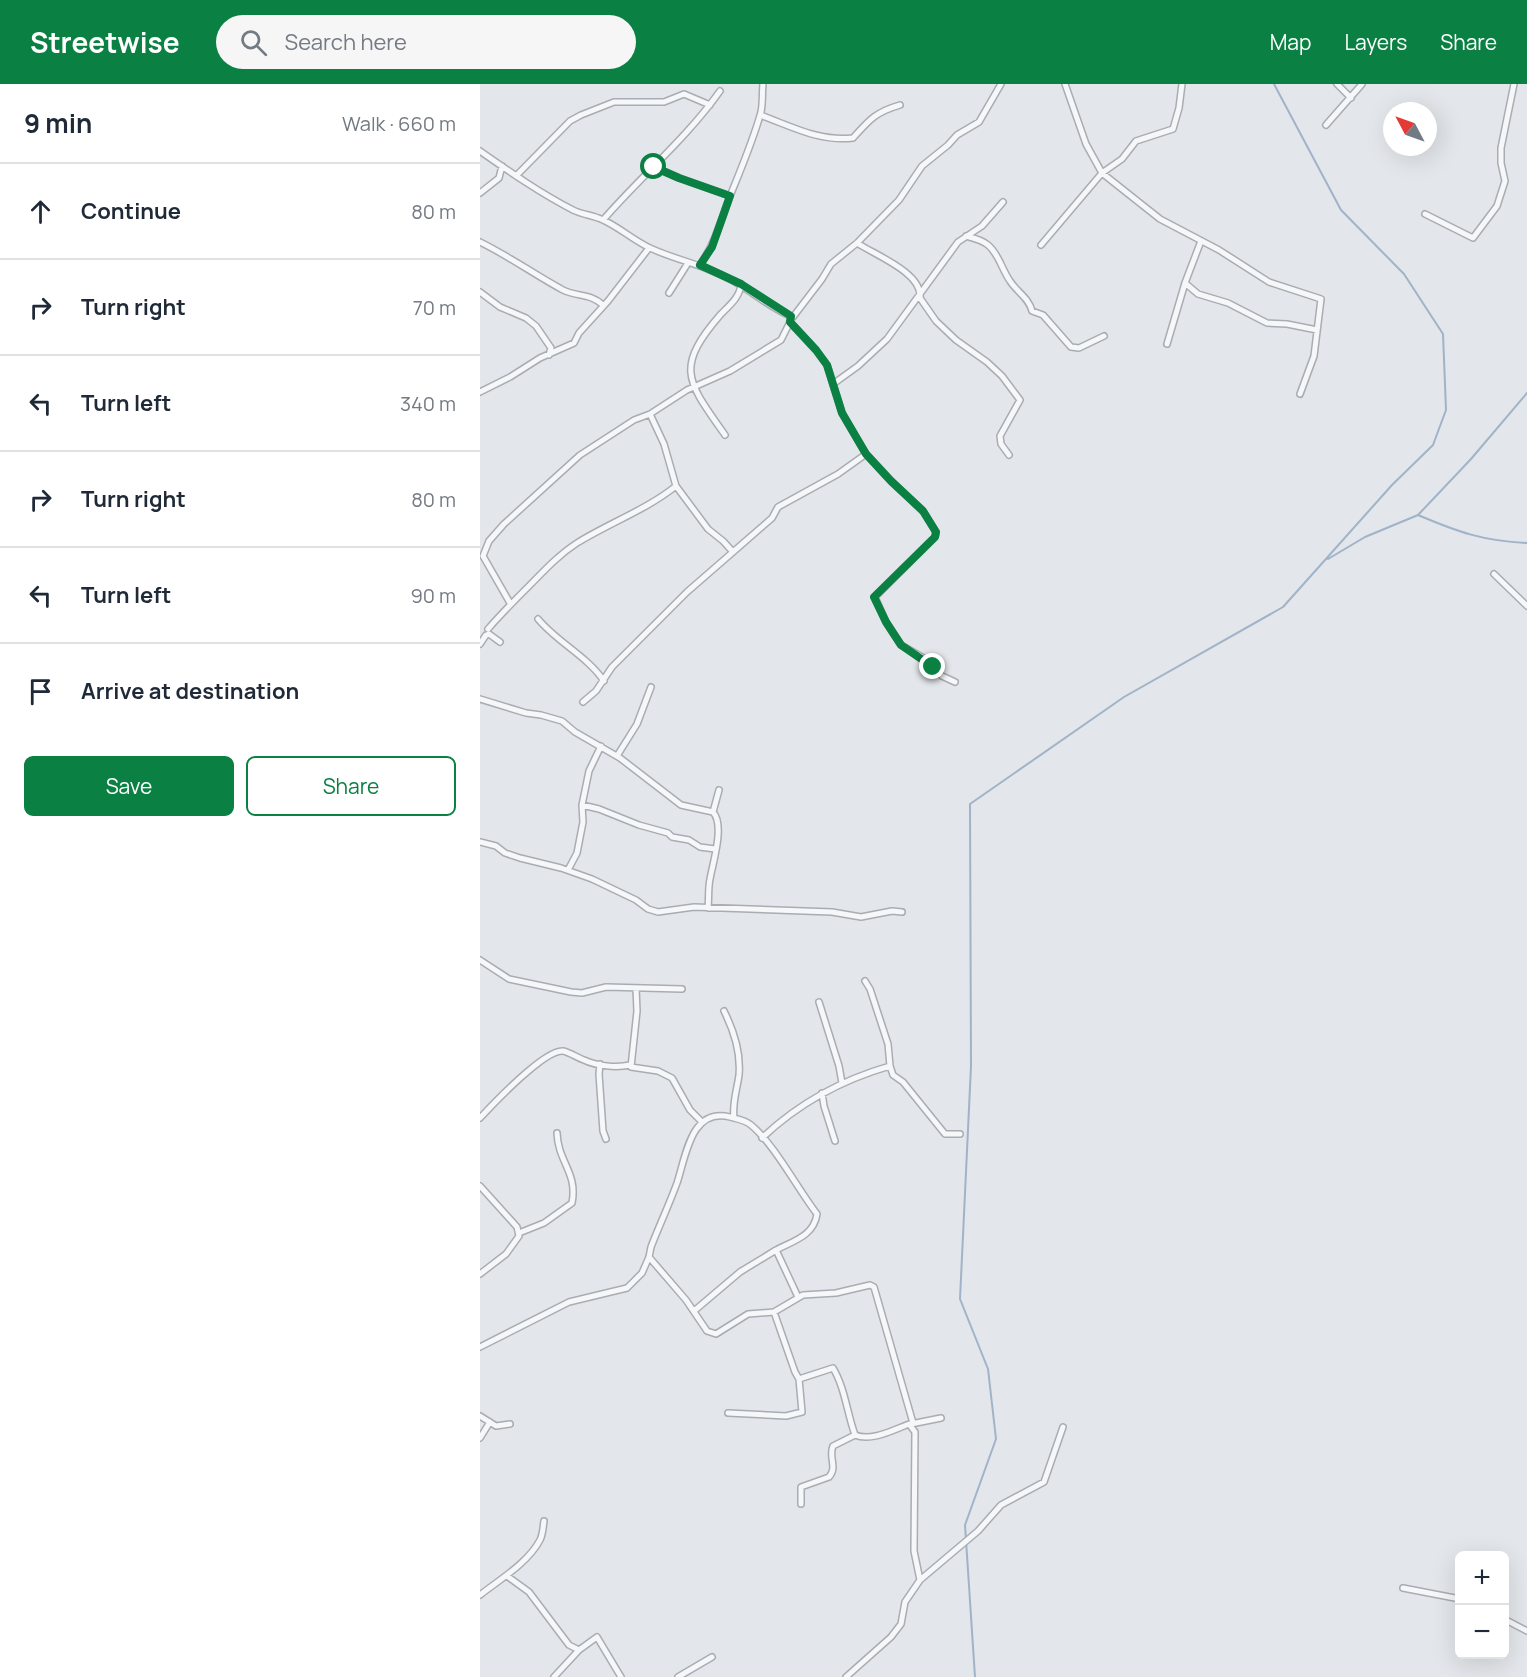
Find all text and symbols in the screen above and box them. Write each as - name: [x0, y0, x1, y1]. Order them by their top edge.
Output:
- search box: [216, 15, 636, 69]
- text: Streetwise: [30, 23, 180, 61]
- icon: search: [237, 26, 270, 59]
- text: Search here: [285, 27, 407, 57]
- text: Map: [1270, 28, 1311, 56]
- text: Layers: [1344, 28, 1407, 56]
- text: Share: [1440, 28, 1497, 56]
- north arrow: [1383, 102, 1437, 156]
- text: 9 min: [24, 105, 92, 141]
- text: Walk · 660 m: [342, 110, 456, 137]
- route start: [640, 153, 666, 179]
- icon: ahead: [24, 195, 57, 228]
- text: Continue: [81, 196, 181, 226]
- text: 80 m: [411, 198, 456, 225]
- icon: right: [24, 291, 57, 324]
- text: Turn right: [81, 292, 186, 322]
- text: 70 m: [413, 294, 456, 321]
- icon: left: [24, 387, 57, 420]
- text: Turn left: [81, 388, 171, 418]
- text: 340 m: [400, 390, 456, 417]
- icon: right: [24, 483, 57, 516]
- text: Turn right: [81, 484, 186, 514]
- text: 80 m: [411, 486, 456, 513]
- icon: left: [24, 579, 57, 612]
- text: Turn left: [81, 580, 171, 610]
- text: 90 m: [410, 582, 456, 609]
- route end: [919, 653, 945, 679]
- icon: arrive: [24, 675, 57, 708]
- text: Arrive at destination: [81, 676, 299, 706]
- button: Save: [24, 756, 234, 816]
- button: Share: [246, 756, 456, 816]
- map controls: [1455, 1551, 1509, 1659]
- button: +: [1455, 1551, 1509, 1605]
- button: −: [1455, 1605, 1509, 1659]

